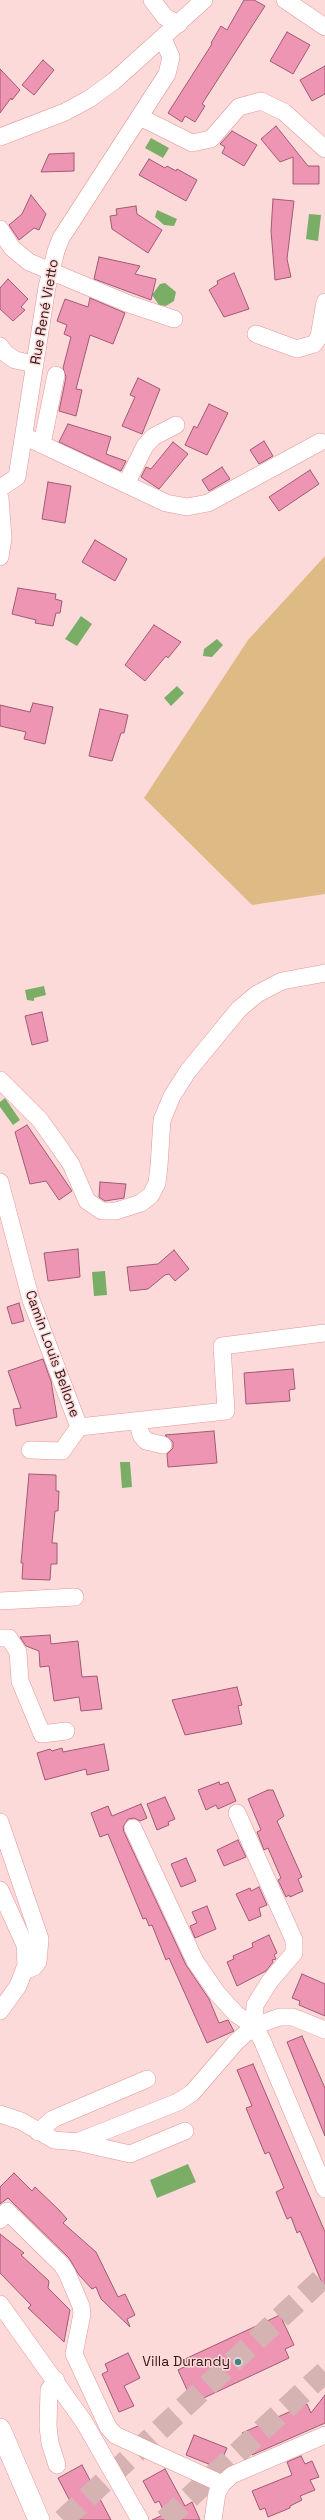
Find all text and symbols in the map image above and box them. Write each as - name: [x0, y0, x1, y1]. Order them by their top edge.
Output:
- street label: Rue René Vietto: [27, 258, 63, 366]
- street label: Camin Louis Bellone: [21, 1288, 83, 1420]
- place label: Villa Durandy: [142, 2354, 230, 2370]
- marker: Villa Durandy: [233, 2357, 243, 2367]

